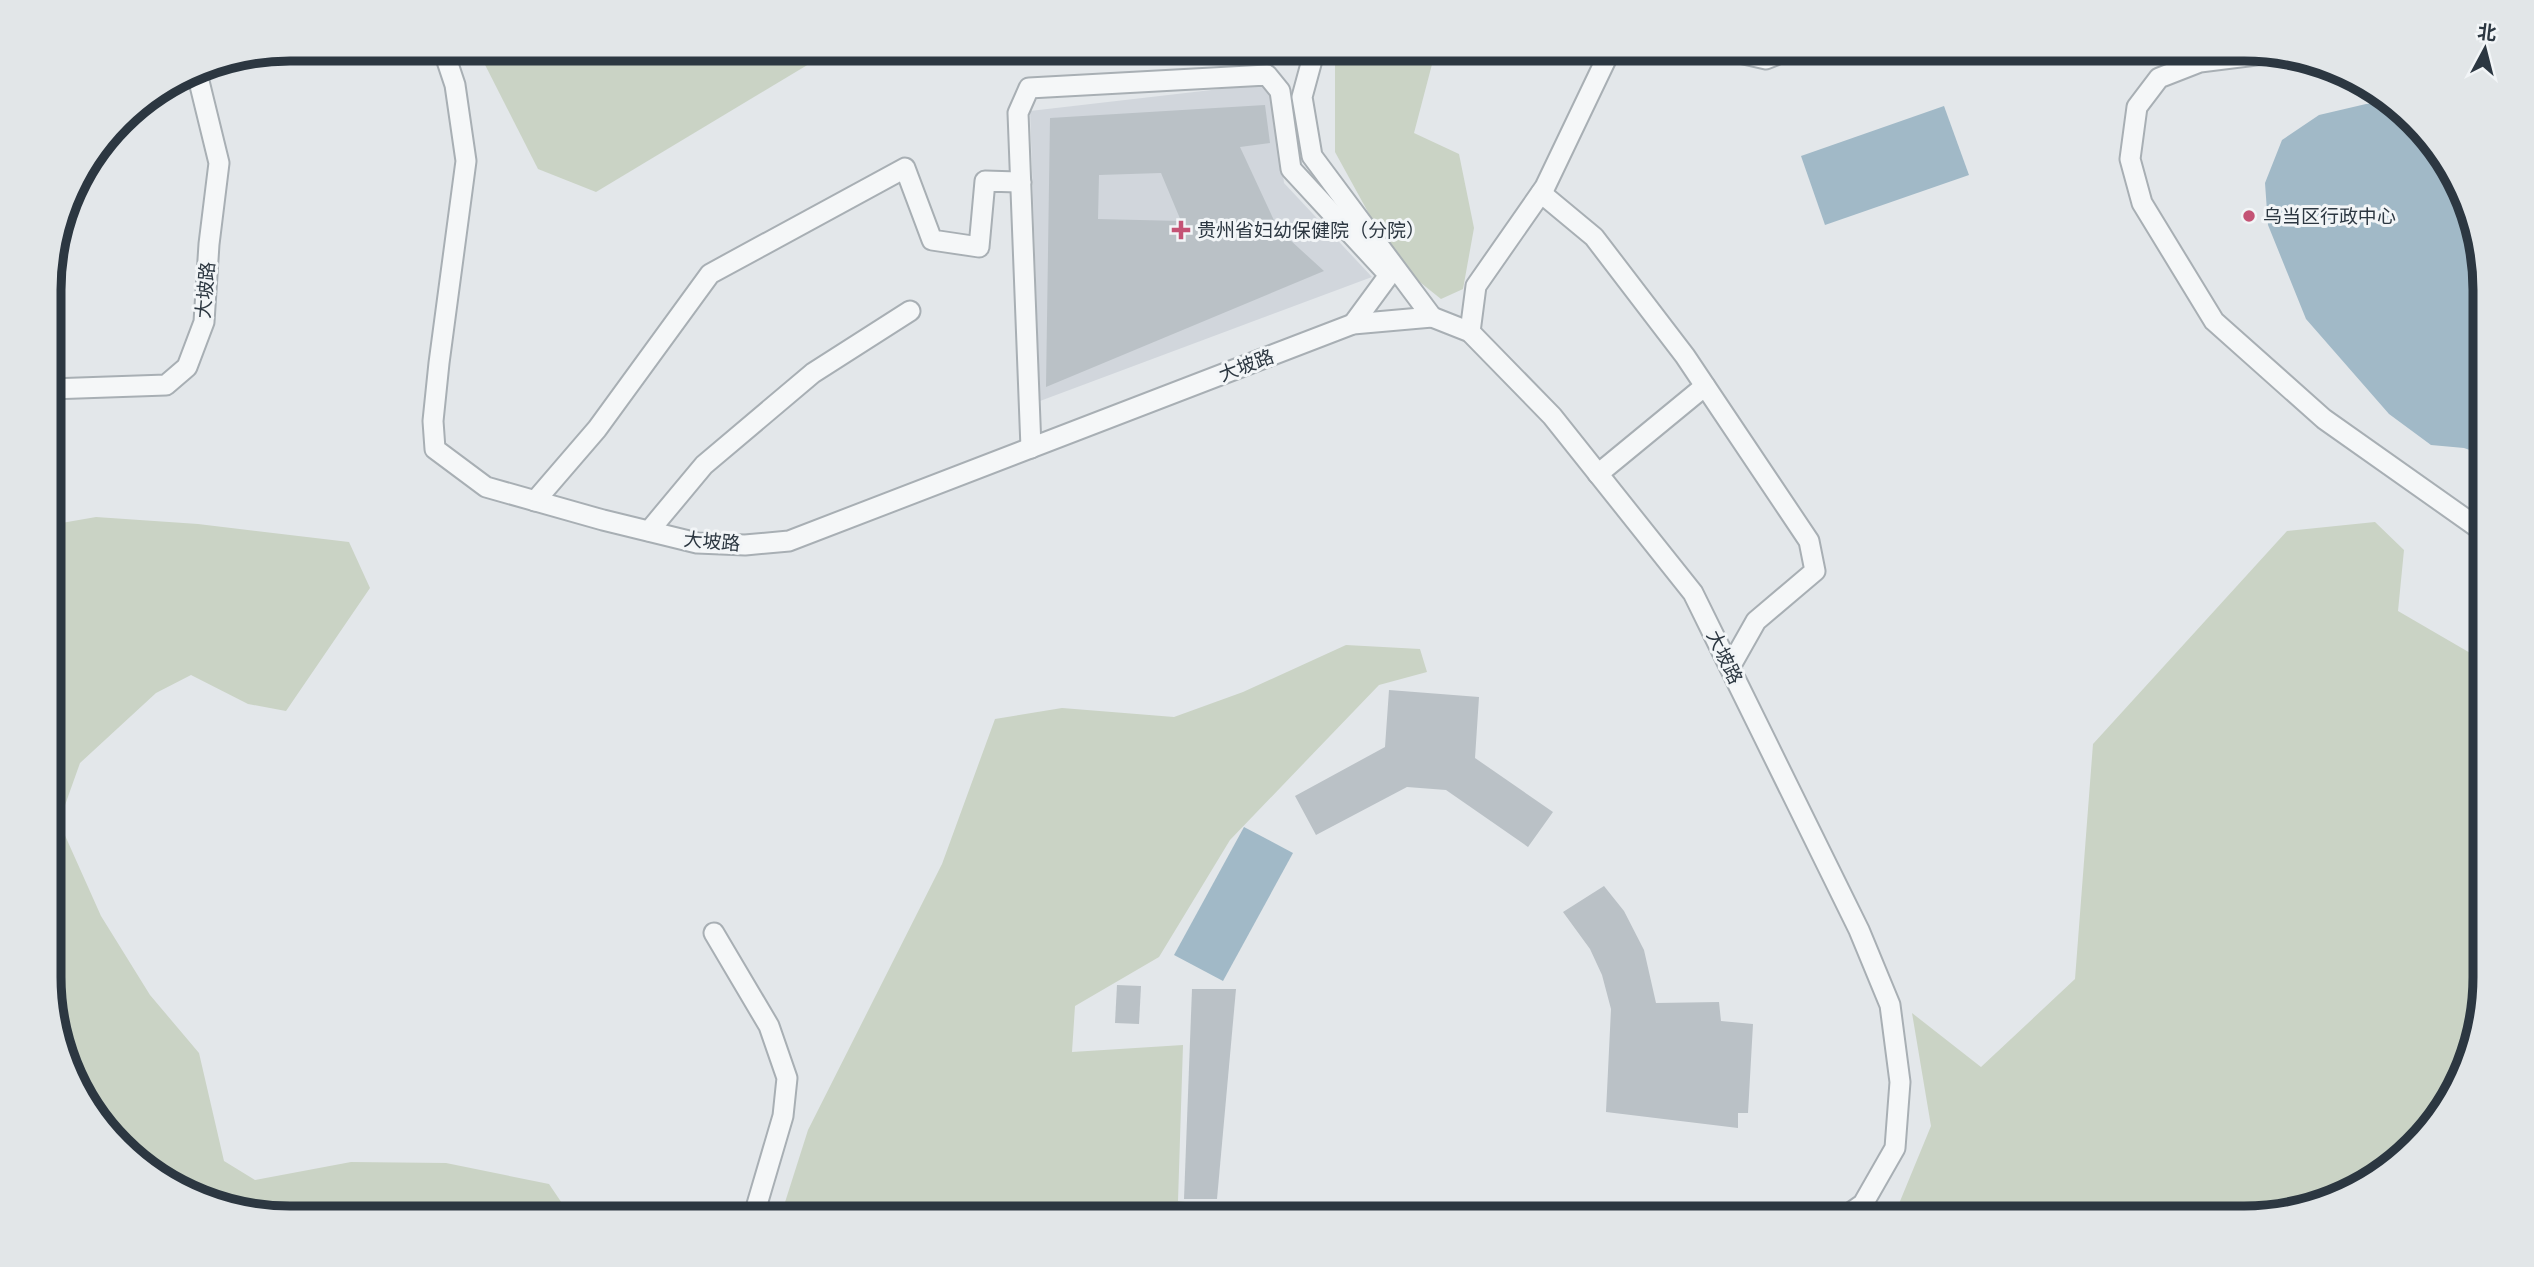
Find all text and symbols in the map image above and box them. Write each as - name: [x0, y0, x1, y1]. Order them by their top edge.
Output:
- north arrow: [2450, 14, 2520, 84]
- text: 北: [2476, 20, 2498, 44]
- place label: 乌当区行政中心: [2263, 205, 2396, 227]
- marker: 乌当区行政中心: [2241, 208, 2257, 224]
- place label: 贵州省妇幼保健院（分院）: [1197, 219, 1425, 241]
- marker: 贵州省妇幼保健院（分院）: [1171, 220, 1191, 240]
- street label: 大坡路: [192, 261, 218, 319]
- street label: 大坡路: [1215, 345, 1277, 385]
- street label: 大坡路: [683, 528, 741, 554]
- street label: 大坡路: [1703, 627, 1747, 687]

